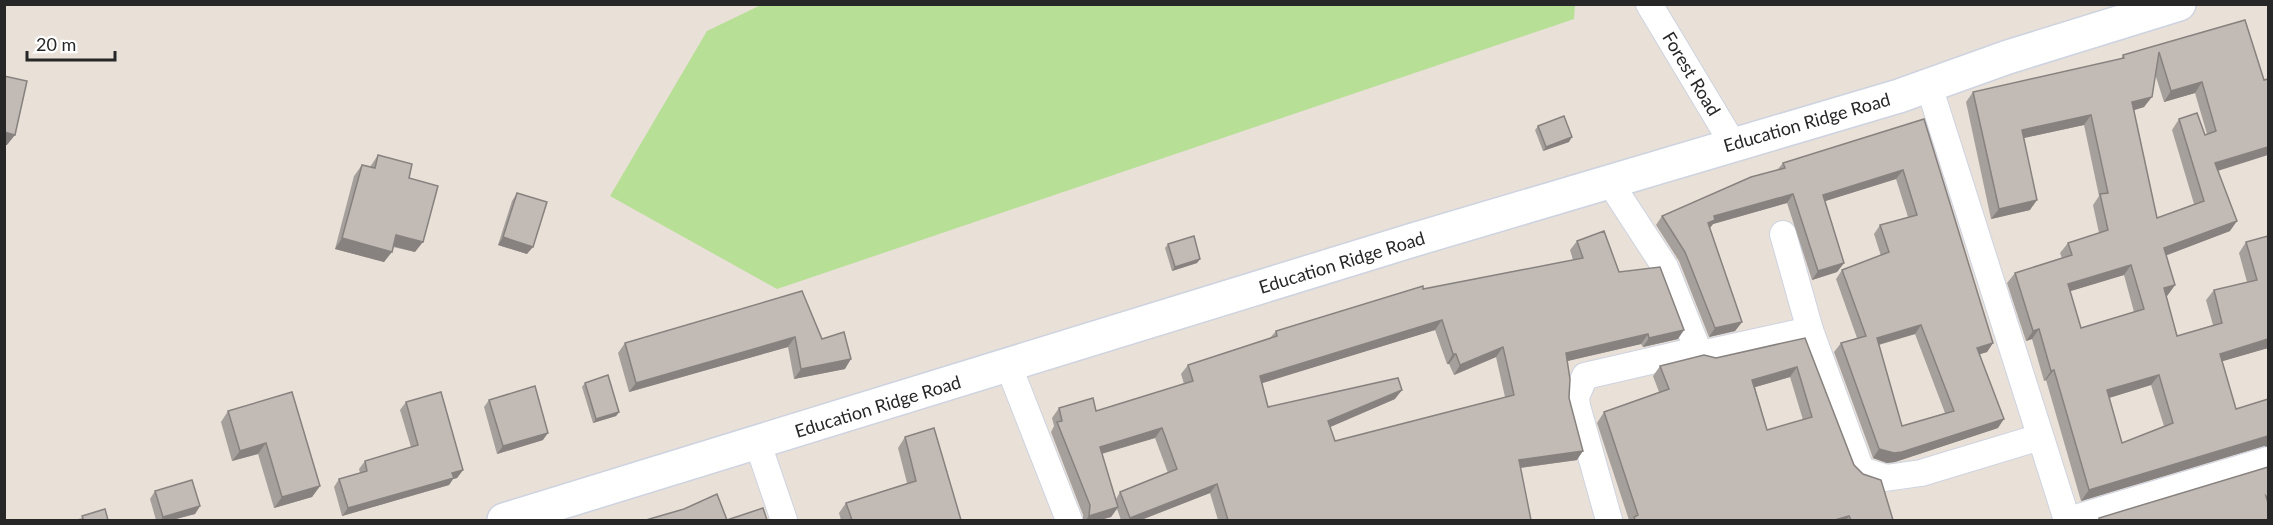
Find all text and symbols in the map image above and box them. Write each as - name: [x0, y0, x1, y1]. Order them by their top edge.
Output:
- scale bar: [27, 24, 116, 62]
- street label: Forest Road: [1658, 27, 1726, 119]
- text: 20 m: [36, 33, 76, 55]
- street label: Education Ridge Road: [1721, 88, 1893, 156]
- street label: Education Ridge Road: [1256, 226, 1427, 298]
- street label: Education Ridge Road: [792, 370, 963, 442]

